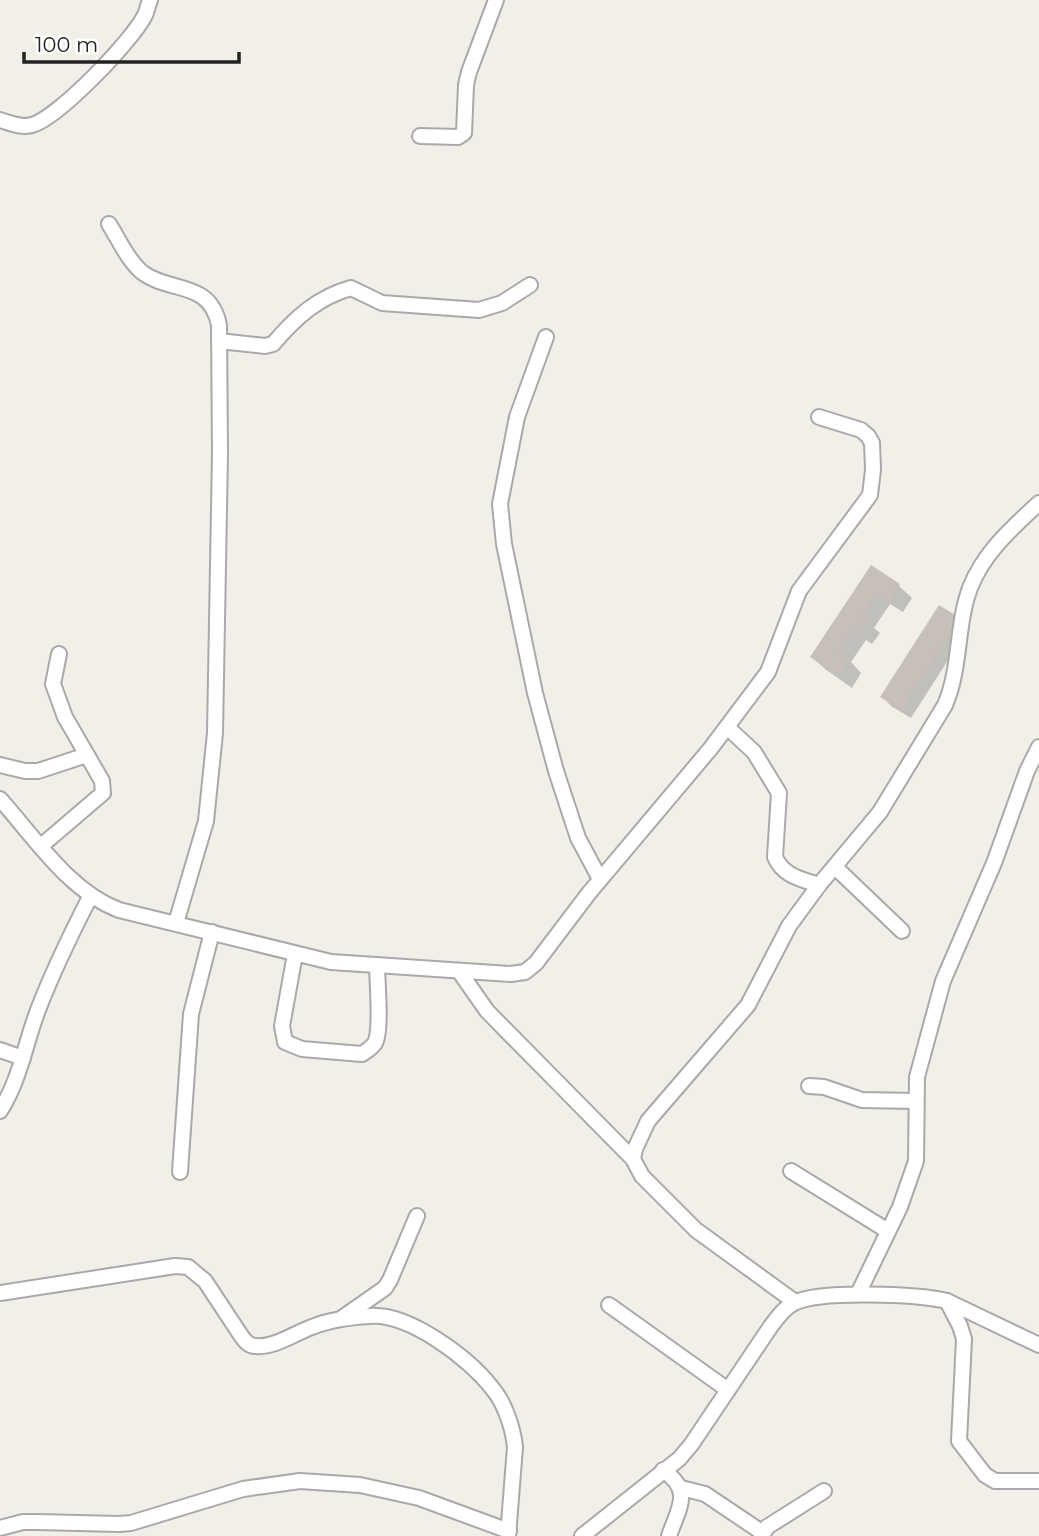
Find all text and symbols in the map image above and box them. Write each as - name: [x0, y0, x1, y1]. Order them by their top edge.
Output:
- scale bar: [24, 21, 240, 65]
- text: 100 m: [35, 32, 98, 57]

